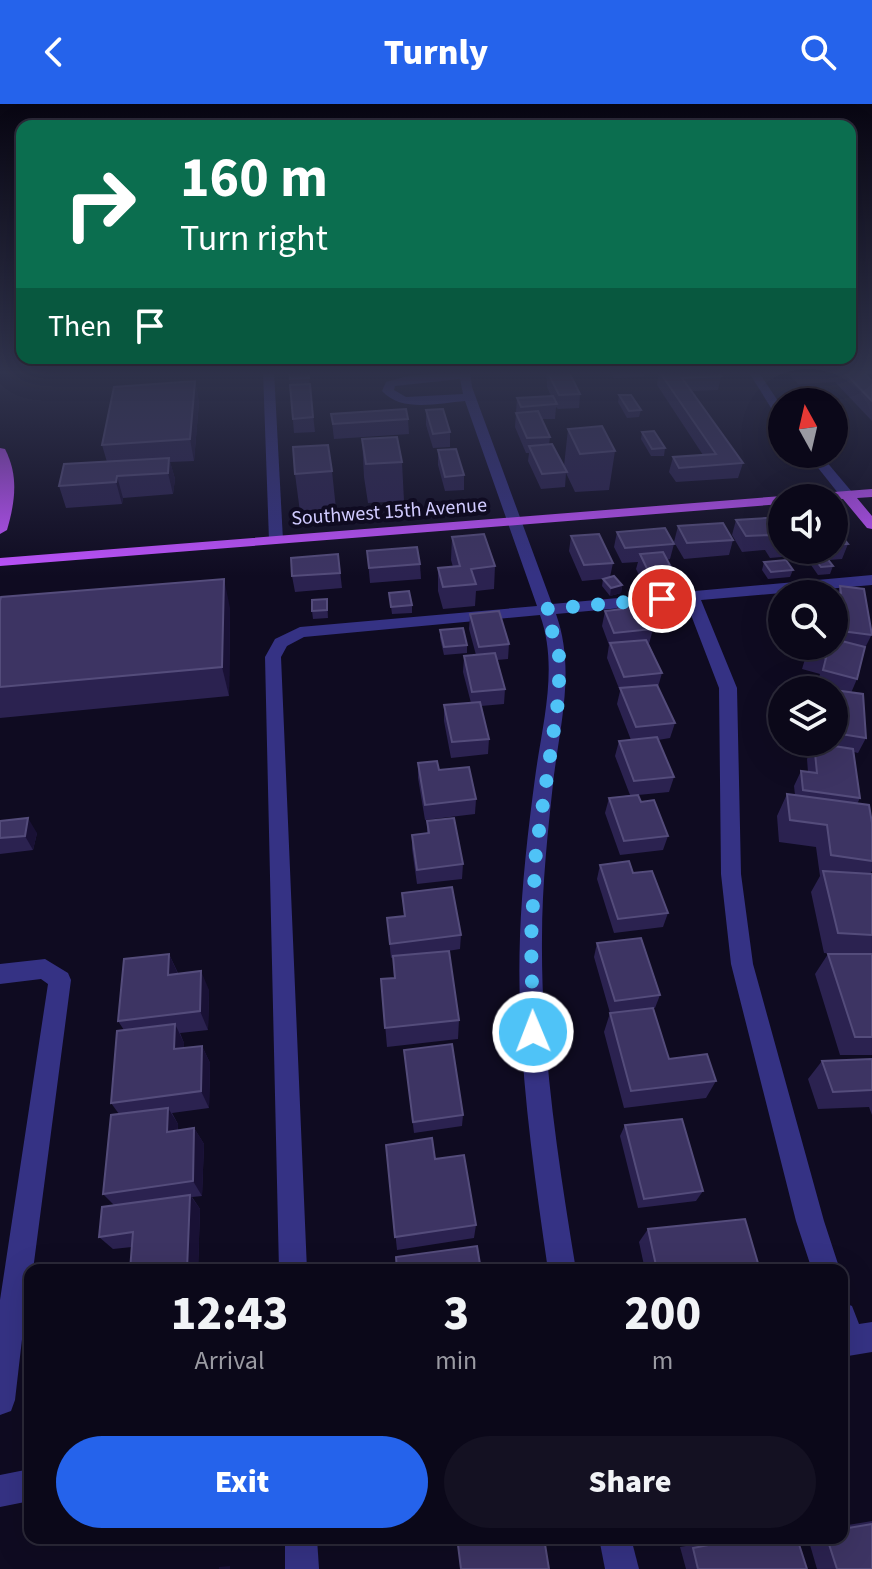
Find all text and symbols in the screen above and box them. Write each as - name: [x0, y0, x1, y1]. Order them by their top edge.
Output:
- text: Turnly: [384, 27, 488, 78]
- icon: back: [32, 30, 76, 74]
- icon: search: [796, 30, 840, 74]
- text: 160 m: [180, 139, 328, 218]
- icon: right: [48, 152, 152, 256]
- text: Turn right: [180, 213, 328, 264]
- icon: arrive: [128, 304, 172, 348]
- text: Then: [48, 305, 112, 348]
- north arrow: [768, 388, 848, 468]
- map controls: [768, 388, 848, 756]
- button: sound: [768, 484, 848, 564]
- street label: Southwest 15th Avenue: [290, 491, 488, 533]
- pin: [628, 565, 696, 633]
- icon: arrive: [640, 577, 684, 621]
- button: search: [768, 580, 848, 660]
- button: layers: [768, 676, 848, 756]
- position arrow: [491, 990, 575, 1074]
- text: 12:43: [171, 1280, 288, 1348]
- text: 3: [443, 1280, 469, 1348]
- text: 200: [624, 1280, 701, 1348]
- text: Arrival: [195, 1342, 265, 1379]
- text: min: [435, 1342, 477, 1379]
- text: m: [652, 1342, 673, 1379]
- button: Exit: [56, 1436, 428, 1528]
- button: Share: [444, 1436, 816, 1528]

